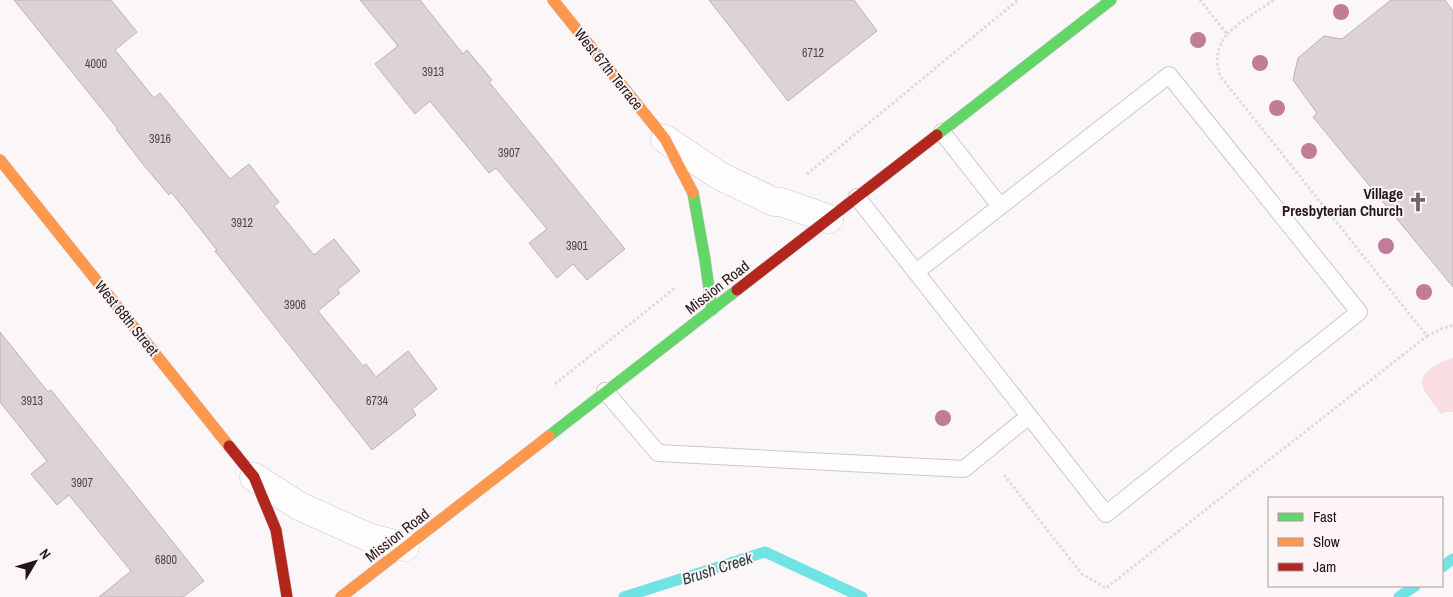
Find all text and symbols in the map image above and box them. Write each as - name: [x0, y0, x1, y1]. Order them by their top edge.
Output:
- street label: West 67th Terrace: [570, 24, 649, 114]
- house number: 6712: [802, 45, 824, 61]
- house number: 4000: [85, 56, 107, 72]
- house number: 3913: [422, 64, 444, 80]
- house number: 3916: [149, 131, 171, 147]
- house number: 3907: [498, 145, 520, 161]
- place label: Village Presbyterian Church: [1282, 183, 1403, 221]
- church icon: Village Presbyterian Church: [1407, 191, 1429, 213]
- house number: 3912: [231, 215, 253, 231]
- house number: 3901: [566, 238, 588, 254]
- street label: Mission Road: [681, 255, 753, 319]
- street label: West 68th Street: [90, 276, 164, 361]
- house number: 3906: [284, 297, 306, 313]
- house number: 3913: [21, 393, 43, 409]
- house number: 6734: [366, 393, 388, 409]
- house number: 3907: [71, 475, 93, 491]
- legend: [1268, 497, 1443, 587]
- street label: Mission Road: [361, 503, 433, 567]
- text: Fast: [1313, 506, 1337, 527]
- text: Slow: [1313, 531, 1340, 552]
- north arrow: [10, 537, 60, 587]
- text: N: [36, 545, 55, 563]
- water label: Brush Creek: [679, 546, 755, 590]
- house number: 6800: [155, 552, 177, 568]
- text: Jam: [1313, 556, 1336, 577]

